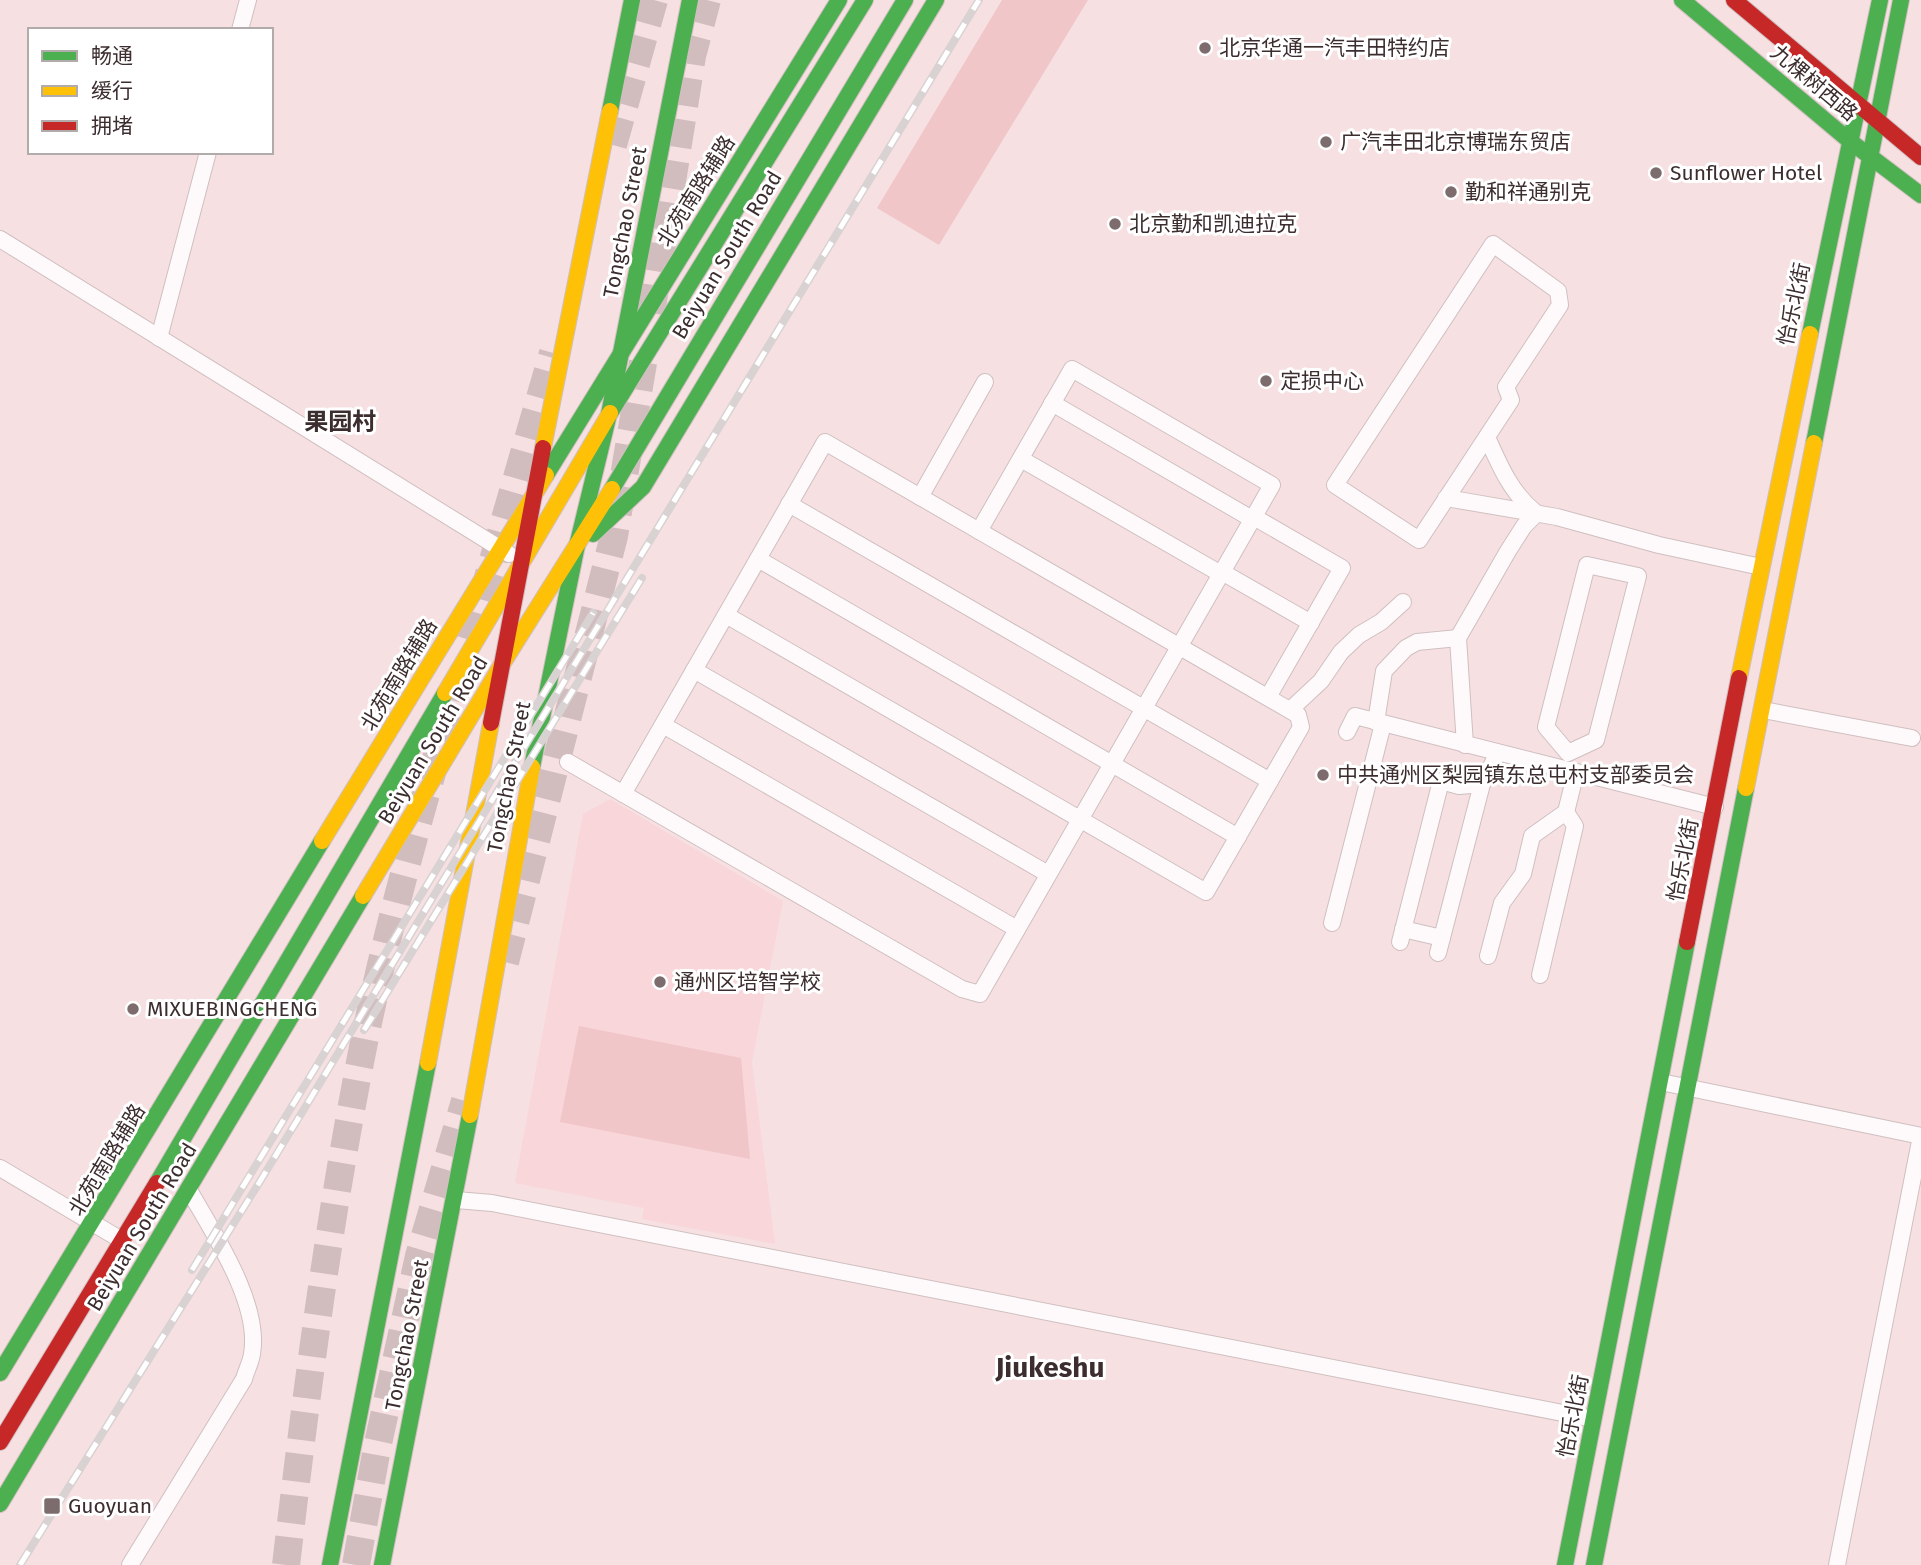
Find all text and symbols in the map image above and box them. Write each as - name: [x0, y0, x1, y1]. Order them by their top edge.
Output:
- legend: [28, 28, 273, 154]
- place label: 北京华通一汽丰田特约店: [1219, 35, 1450, 61]
- street label: 九棵树西路: [1765, 39, 1863, 127]
- marker: 北京华通一汽丰田特约店: [1197, 40, 1213, 56]
- text: 畅通: [91, 43, 133, 69]
- text: 缓行: [91, 78, 133, 104]
- text: 拥堵: [91, 113, 133, 139]
- place label: 广汽丰田北京博瑞东贸店: [1340, 129, 1571, 155]
- street label: 北苑南路辅路: [652, 131, 740, 251]
- marker: 广汽丰田北京博瑞东贸店: [1318, 134, 1334, 150]
- street label: Tongchao Street: [598, 144, 652, 300]
- place label: Sunflower Hotel: [1670, 160, 1822, 186]
- marker: Sunflower Hotel: [1648, 165, 1664, 181]
- street label: Beiyuan South Road: [666, 166, 788, 344]
- place label: 勤和祥通别克: [1465, 179, 1591, 205]
- marker: 勤和祥通别克: [1443, 184, 1459, 200]
- place label: 北京勤和凯迪拉克: [1129, 211, 1297, 237]
- marker: 北京勤和凯迪拉克: [1107, 216, 1123, 232]
- street label: 怡乐北街: [1773, 260, 1815, 348]
- place label: 定损中心: [1280, 368, 1364, 394]
- marker: 定损中心: [1258, 373, 1274, 389]
- district label: 果园村: [304, 408, 376, 436]
- street label: 北苑南路辅路: [355, 614, 443, 736]
- street label: Beiyuan South Road: [372, 651, 494, 829]
- street label: Tongchao Street: [482, 699, 536, 855]
- place label: 中共通州区梨园镇东总屯村支部委员会: [1337, 762, 1694, 788]
- marker: 中共通州区梨园镇东总屯村支部委员会: [1315, 767, 1331, 783]
- street label: 怡乐北街: [1662, 816, 1704, 904]
- place label: 通州区培智学校: [674, 969, 821, 995]
- marker: 通州区培智学校: [652, 974, 668, 990]
- place label: MIXUEBINGCHENG: [147, 996, 317, 1022]
- marker: MIXUEBINGCHENG: [125, 1001, 141, 1017]
- street label: 北苑南路辅路: [63, 1099, 151, 1221]
- street label: Beiyuan South Road: [81, 1138, 203, 1316]
- street label: Tongchao Street: [380, 1257, 434, 1413]
- district label: Jiukeshu: [994, 1351, 1105, 1384]
- street label: 怡乐北街: [1552, 1372, 1594, 1460]
- place label: Guoyuan: [68, 1493, 152, 1519]
- marker: Guoyuan: [42, 1496, 62, 1516]

